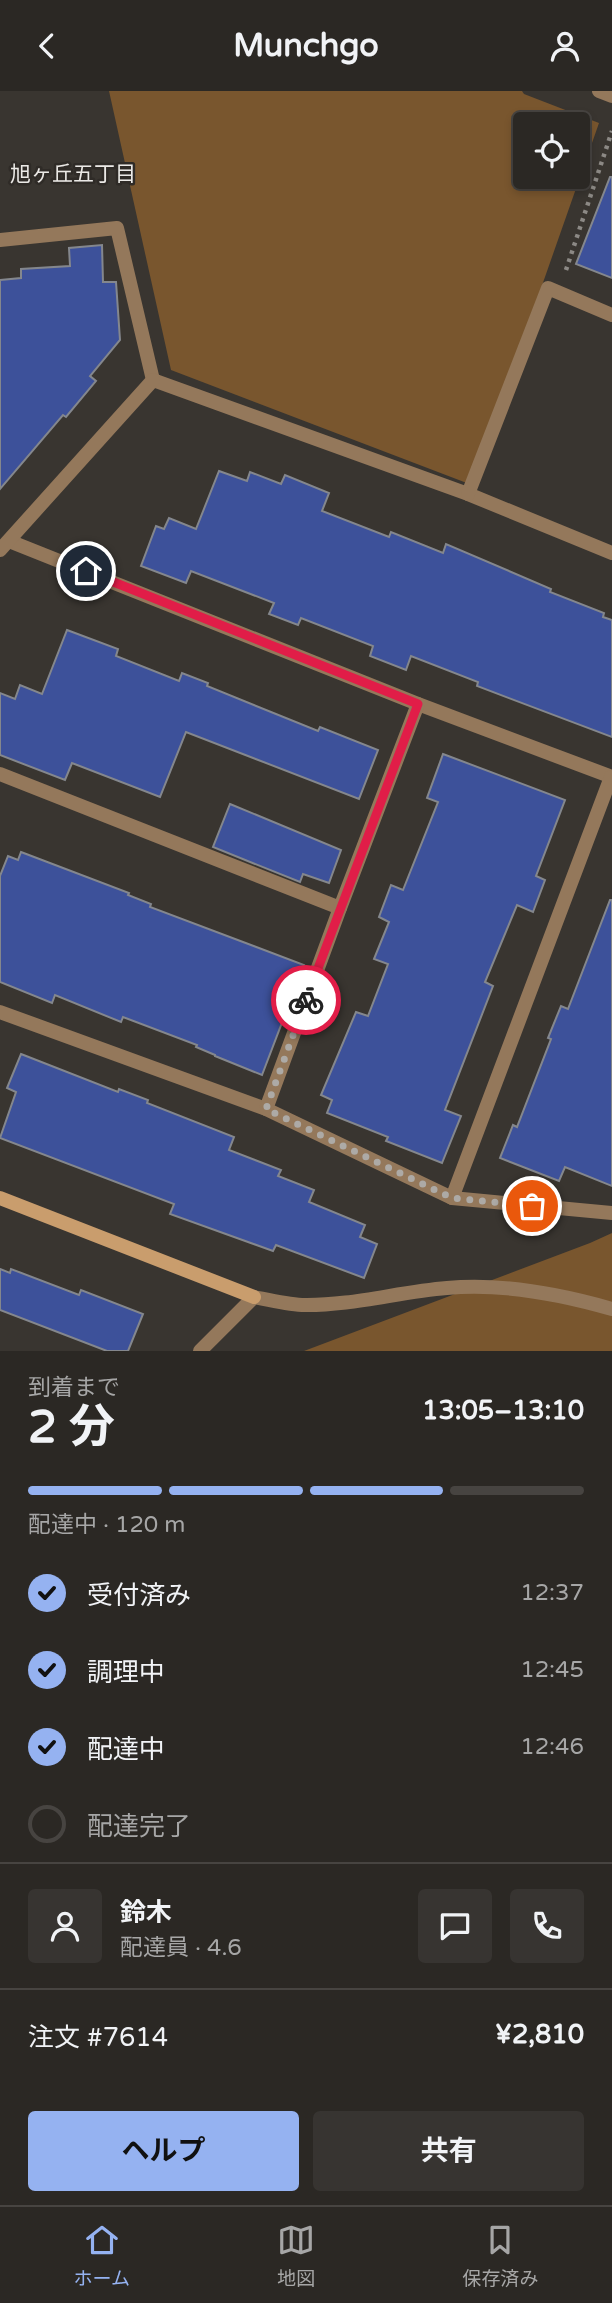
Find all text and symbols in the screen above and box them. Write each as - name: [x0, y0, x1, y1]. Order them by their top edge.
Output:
- icon: back: [28, 27, 66, 65]
- text: Munchgo: [233, 27, 379, 65]
- icon: person: [546, 27, 584, 65]
- map controls: [513, 112, 590, 189]
- button: locate: [513, 112, 590, 189]
- district label: 旭ヶ丘五丁目: [10, 162, 136, 187]
- pin: [56, 541, 116, 601]
- icon: home: [67, 552, 105, 590]
- courier: [271, 965, 341, 1035]
- icon: bike: [287, 981, 325, 1019]
- pin: [502, 1176, 562, 1236]
- icon: bag: [513, 1187, 551, 1225]
- text: 到着まで: [28, 1374, 120, 1402]
- text: 13:05–13:10: [422, 1395, 584, 1426]
- text: 2 分: [28, 1400, 115, 1455]
- text: 配達中 · 120 m: [28, 1511, 185, 1539]
- icon: check: [28, 1574, 66, 1612]
- text: 12:37: [520, 1579, 584, 1607]
- text: 受付済み: [87, 1580, 191, 1611]
- icon: check: [28, 1651, 66, 1689]
- text: 12:45: [520, 1656, 584, 1684]
- text: 調理中: [87, 1657, 165, 1688]
- icon: check: [28, 1728, 66, 1766]
- text: 12:46: [520, 1733, 584, 1761]
- text: 配達中: [87, 1734, 165, 1765]
- text: 配達完了: [87, 1811, 191, 1842]
- button: person: [28, 1889, 102, 1963]
- button: chat: [418, 1889, 492, 1963]
- button: phone: [510, 1889, 584, 1963]
- text: 鈴木: [120, 1897, 172, 1928]
- text: 配達員 · 4.6: [120, 1934, 242, 1962]
- text: ¥2,810: [495, 2019, 584, 2050]
- text: 注文 #7614: [28, 2022, 168, 2053]
- button: ヘルプ: [28, 2111, 299, 2191]
- button: 共有: [313, 2111, 584, 2191]
- tab: ホーム: [74, 2221, 130, 2290]
- tab: 地図: [277, 2221, 315, 2290]
- tab: 保存済み: [462, 2221, 538, 2290]

